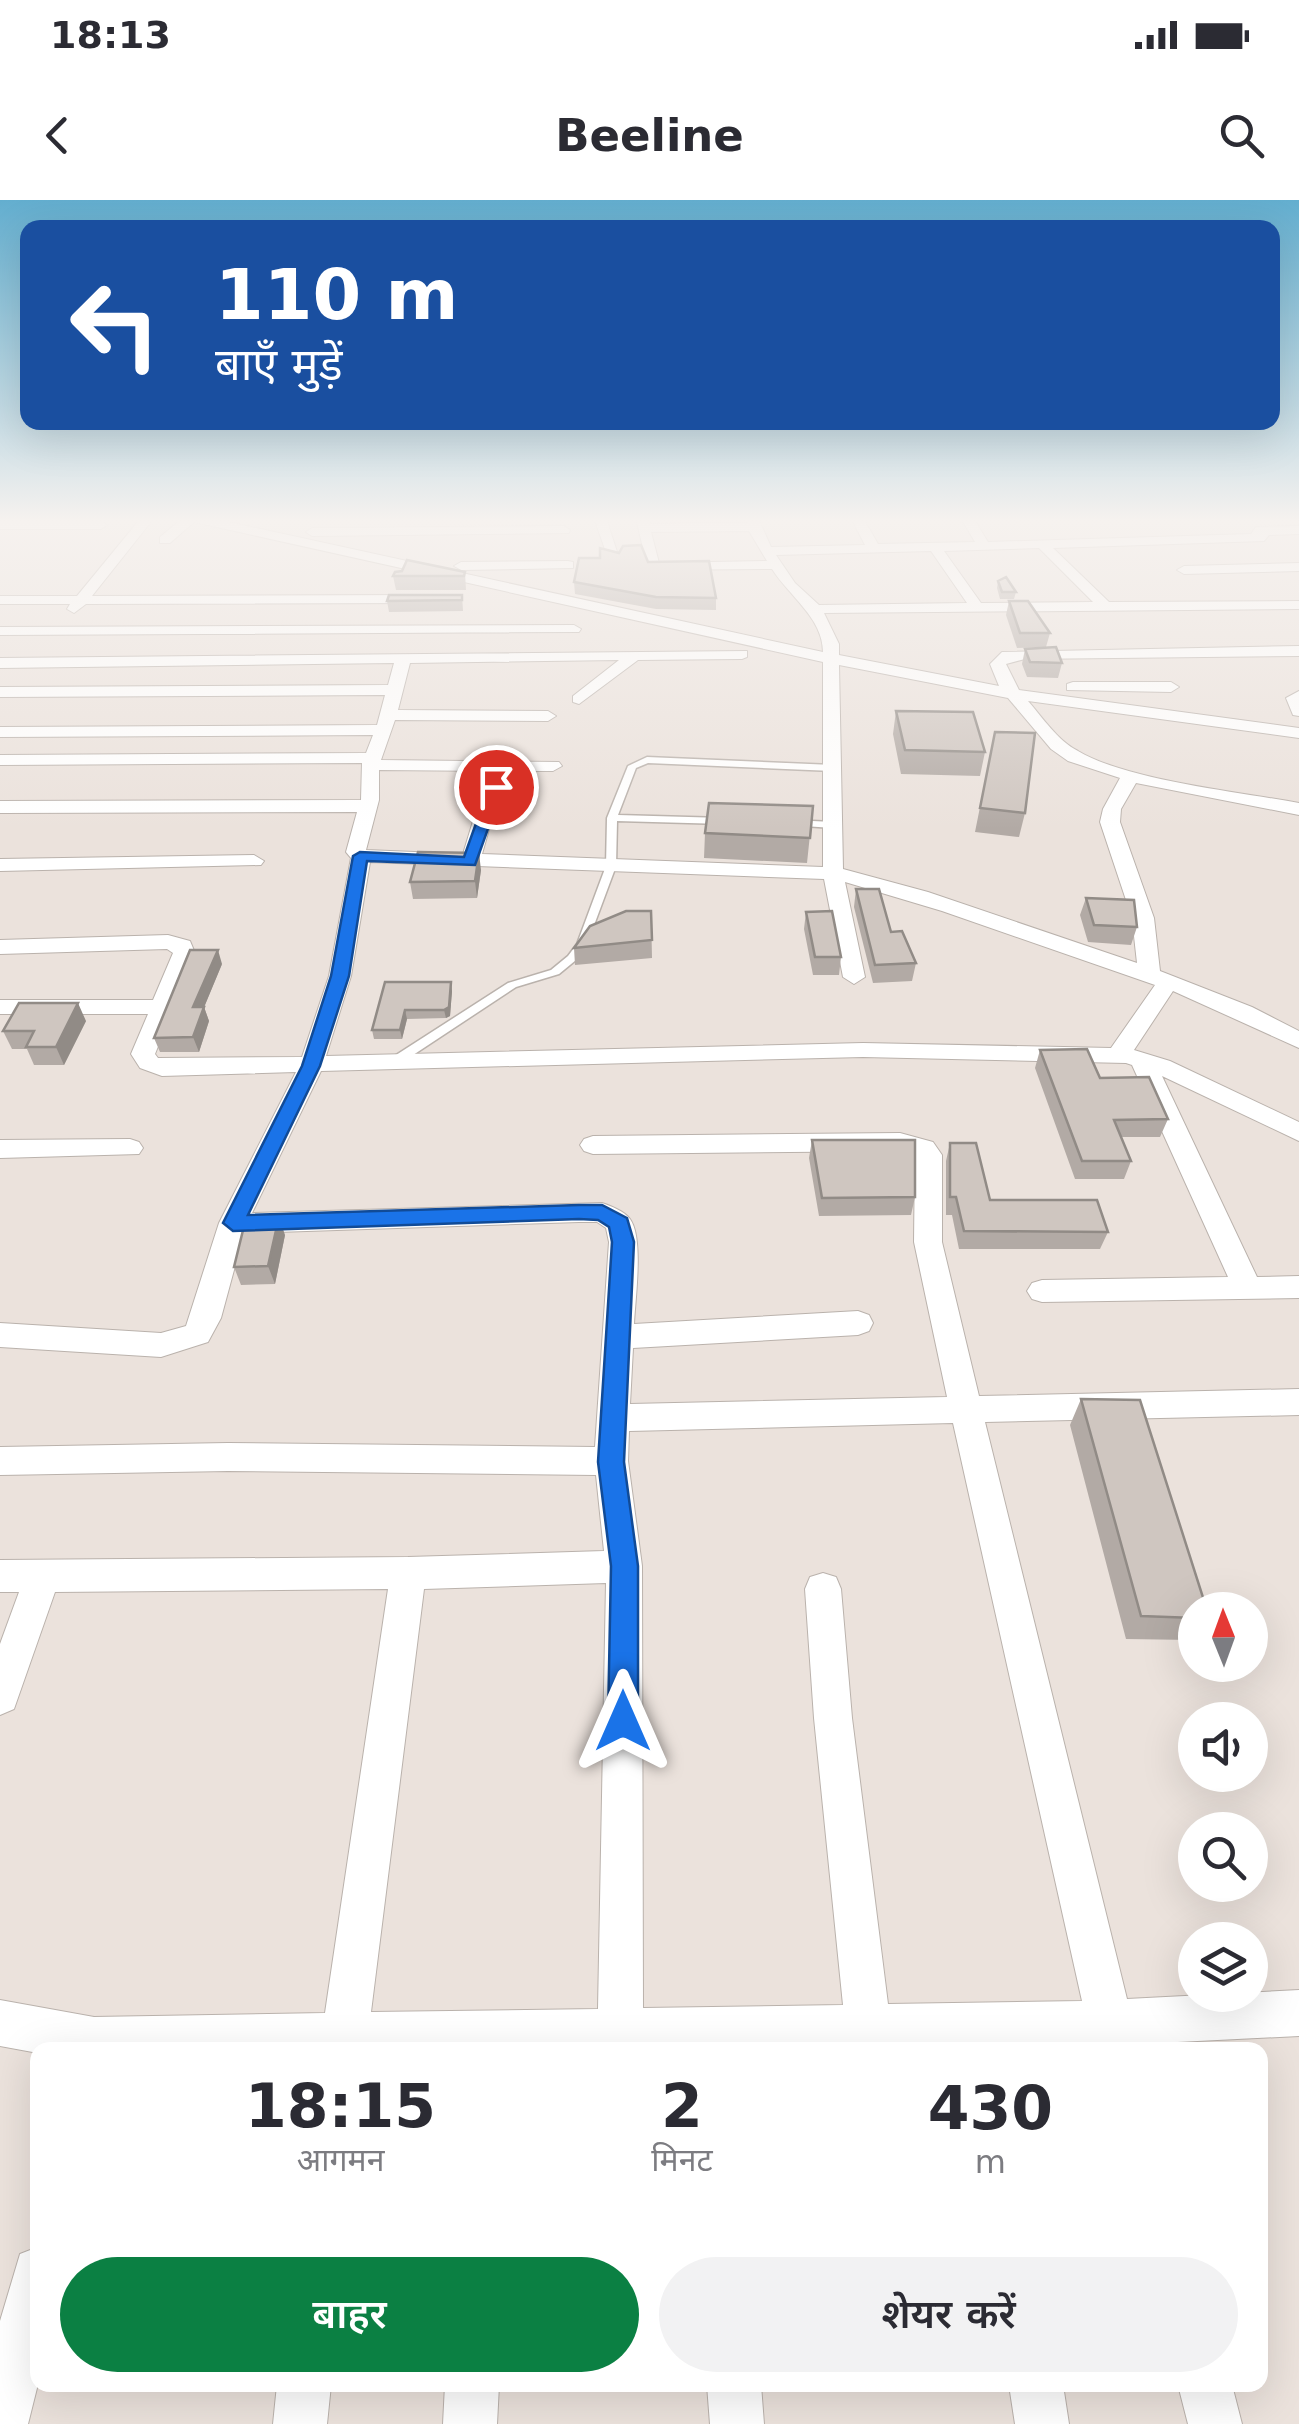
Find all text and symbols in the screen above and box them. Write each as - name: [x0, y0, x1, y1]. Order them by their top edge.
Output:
- text: 18:13: [50, 13, 171, 57]
- icon: back: [30, 108, 85, 163]
- icon: search: [1214, 108, 1269, 163]
- text: Beeline: [555, 109, 744, 162]
- text: 110 m: [215, 254, 458, 336]
- icon: left: [50, 260, 180, 390]
- text: बाएँ मुड़ें: [215, 338, 343, 391]
- pin: [454, 745, 539, 830]
- icon: arrive: [469, 760, 524, 815]
- north arrow: [1178, 1592, 1268, 1682]
- map controls: [1178, 1592, 1268, 2012]
- position arrow: [571, 1669, 675, 1773]
- button: sound: [1178, 1702, 1268, 1792]
- button: search: [1178, 1812, 1268, 1902]
- button: layers: [1178, 1922, 1268, 2012]
- text: 18:15: [245, 2071, 436, 2141]
- text: 2: [661, 2071, 703, 2141]
- text: 430: [928, 2073, 1053, 2143]
- text: आगमन: [297, 2141, 384, 2179]
- text: मिनट: [651, 2141, 713, 2179]
- text: m: [975, 2143, 1006, 2181]
- button: बाहर: [60, 2257, 639, 2372]
- button: शेयर करें: [659, 2257, 1238, 2372]

